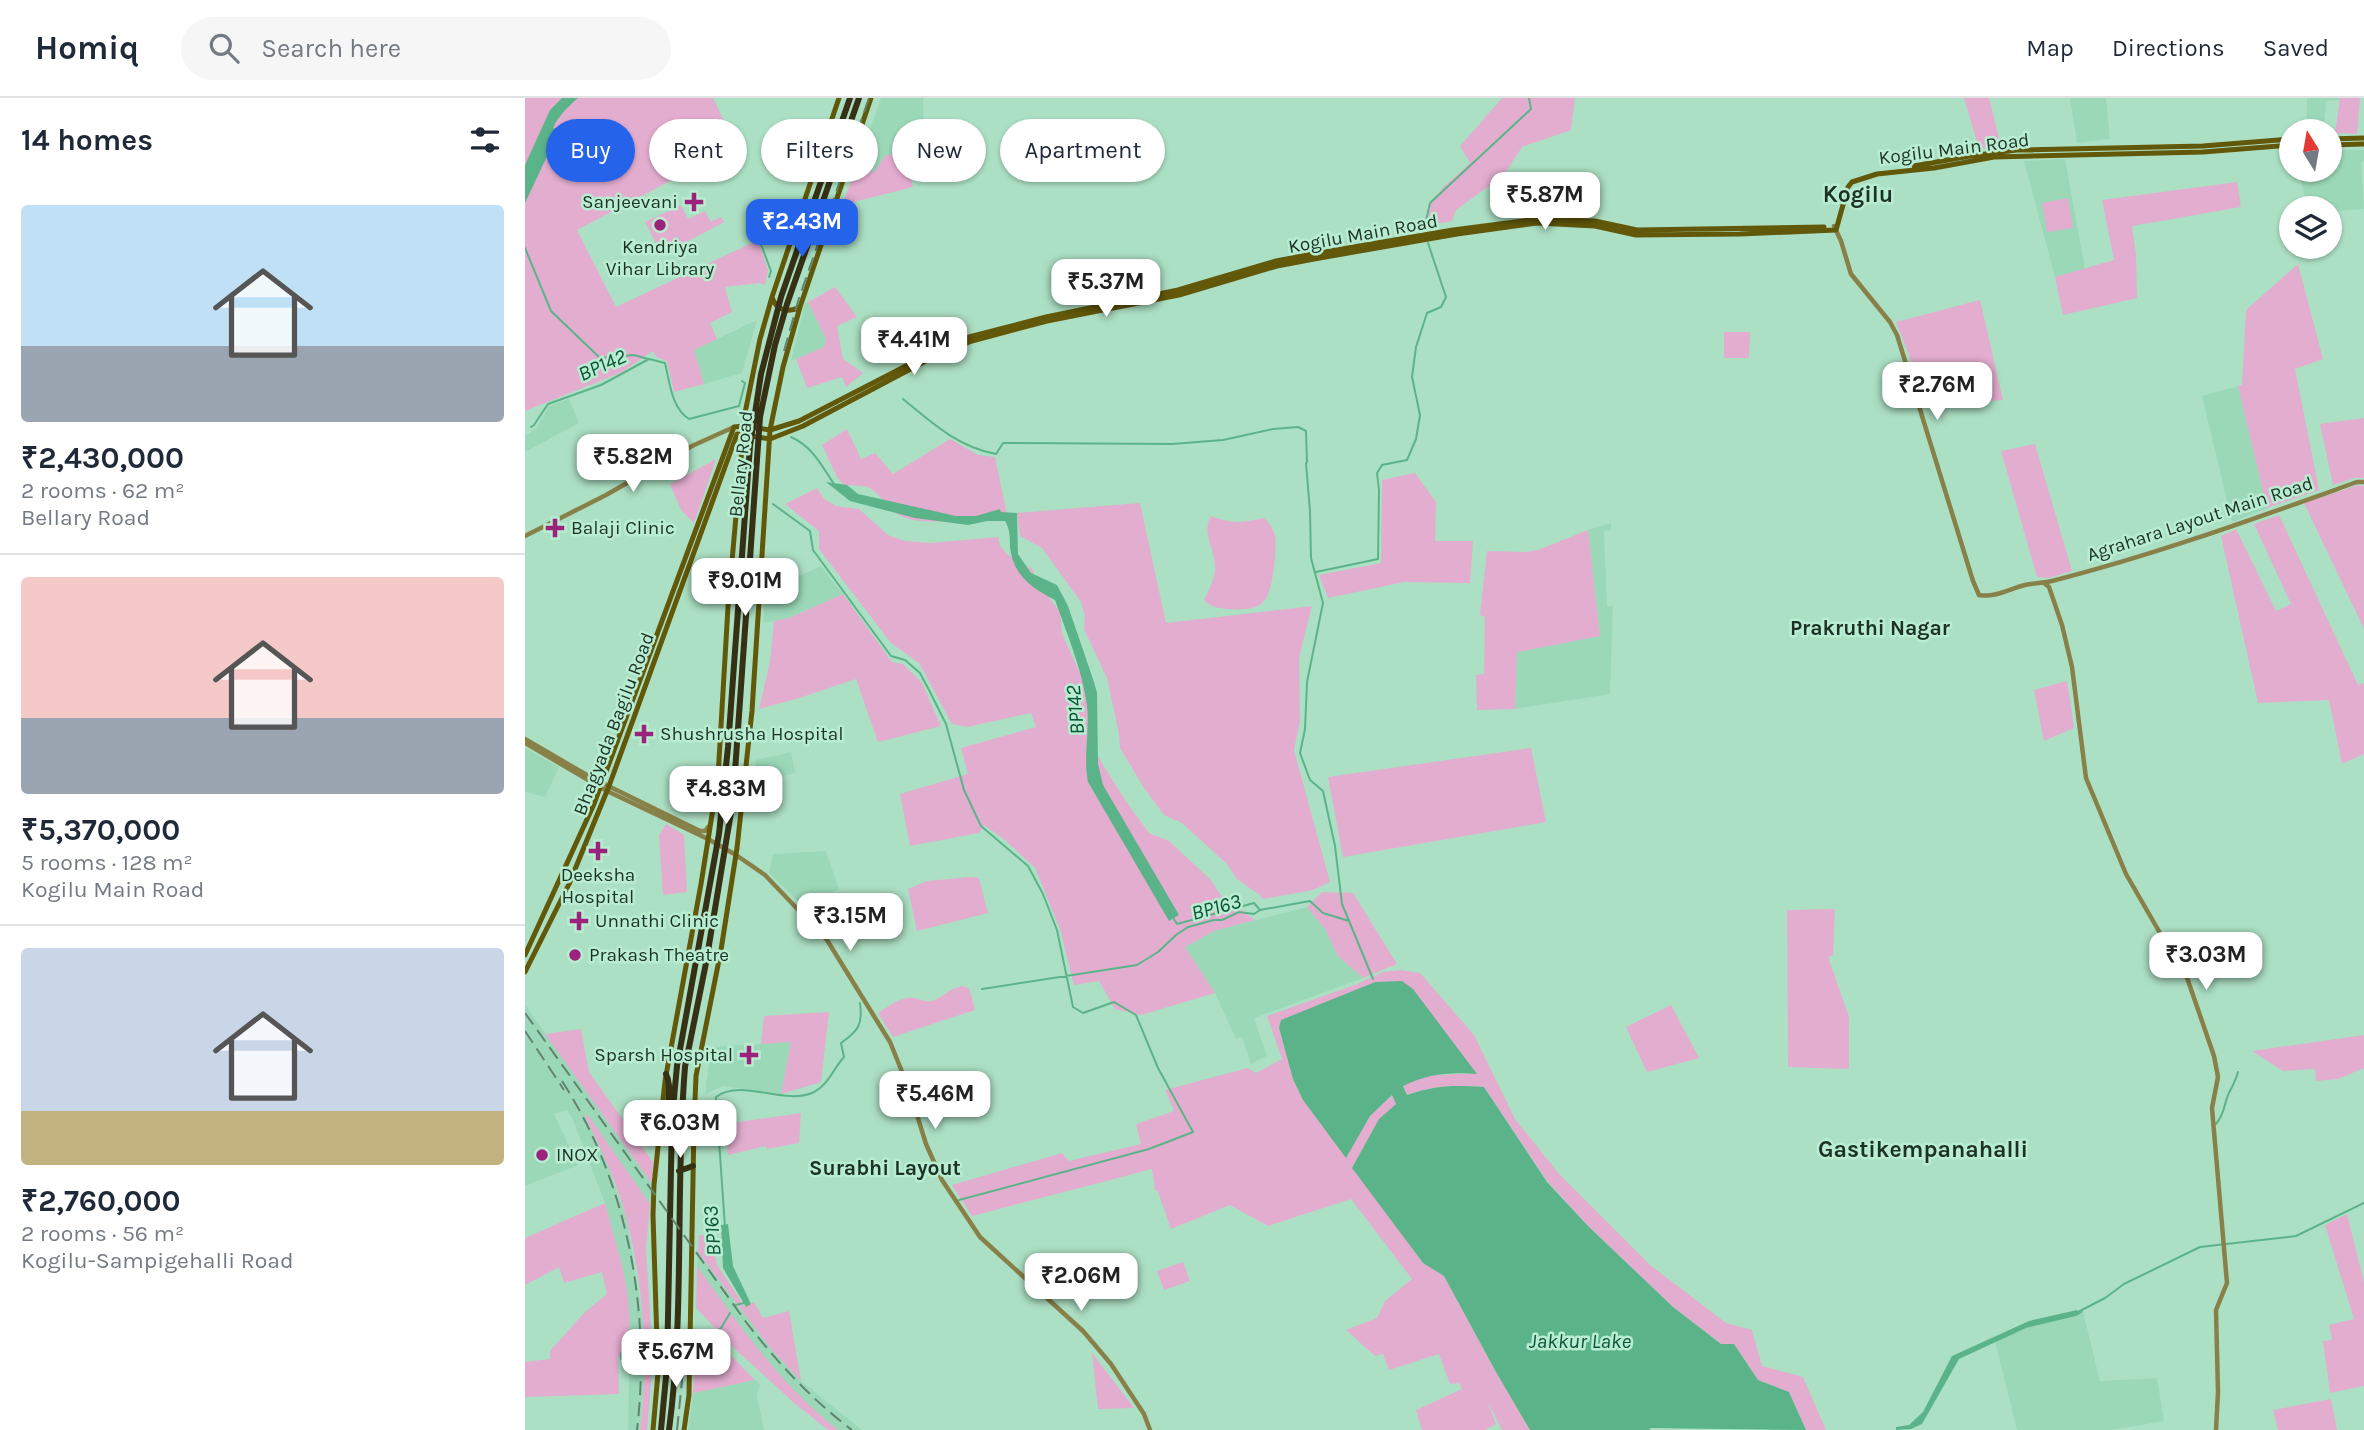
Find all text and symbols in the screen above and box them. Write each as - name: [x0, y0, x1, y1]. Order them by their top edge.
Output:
- search box: [181, 17, 671, 80]
- text: Homiq: [35, 29, 139, 67]
- icon: search: [205, 29, 243, 67]
- text: Search here: [261, 33, 401, 64]
- text: Map: [2026, 34, 2074, 62]
- text: Directions: [2112, 34, 2225, 62]
- text: Saved: [2263, 34, 2329, 62]
- chip: Buy: [546, 119, 635, 182]
- chip: Rent: [649, 119, 747, 182]
- chip: Filters: [761, 119, 878, 182]
- chip: New: [892, 119, 986, 182]
- chip: Apartment: [1000, 119, 1165, 182]
- north arrow: [2279, 119, 2341, 182]
- map controls: [2279, 119, 2342, 259]
- icon: filters: [466, 121, 504, 159]
- text: 14 homes: [21, 122, 153, 158]
- street label: Kogilu Main Road: [1877, 129, 2031, 169]
- pin: ₹5.87M: [1488, 172, 1602, 232]
- text: ₹5.87M: [1506, 181, 1584, 208]
- district label: Kogilu: [1823, 181, 1893, 208]
- place label: Sanjeevani: [582, 191, 678, 213]
- marker: Sanjeevani: [684, 192, 704, 212]
- button: layers: [2279, 196, 2342, 259]
- pin: ₹2.43M: [745, 200, 859, 259]
- text: ₹2.43M: [762, 208, 842, 235]
- street label: Kogilu Main Road: [1286, 210, 1440, 258]
- marker: Kendriya Vihar Library: [652, 217, 668, 233]
- place label: Kendriya Vihar Library: [606, 236, 714, 280]
- icon: home: [200, 250, 326, 376]
- pin: ₹5.37M: [1049, 260, 1163, 319]
- text: ₹5.37M: [1067, 268, 1145, 295]
- pin: ₹4.41M: [857, 317, 971, 377]
- text: ₹4.41M: [877, 326, 951, 353]
- water label: BP142: [574, 344, 630, 386]
- pin: ₹2.76M: [1880, 362, 1994, 422]
- text: ₹2.76M: [1898, 371, 1976, 398]
- street label: Bellary Road: [724, 410, 758, 518]
- pin: ₹5.82M: [576, 434, 690, 494]
- text: ₹2,430,000: [21, 440, 184, 476]
- text: ₹5.82M: [593, 443, 673, 470]
- street label: Agrahara Layout Main Road: [2084, 472, 2316, 566]
- text: 2 rooms · 62 m²: [21, 477, 185, 504]
- text: Bellary Road: [21, 504, 150, 531]
- place label: Balaji Clinic: [571, 517, 675, 539]
- marker: Balaji Clinic: [545, 518, 565, 538]
- pin: ₹9.01M: [688, 559, 802, 618]
- text: ₹9.01M: [708, 567, 783, 594]
- district label: Prakruthi Nagar: [1790, 616, 1951, 640]
- icon: home: [200, 622, 326, 748]
- street label: Bhagyada Bagilu Road: [569, 629, 659, 819]
- water label: BP142: [1061, 684, 1089, 736]
- place label: Shushrusha Hospital: [660, 723, 843, 745]
- marker: Shushrusha Hospital: [634, 724, 654, 744]
- pin: ₹4.83M: [669, 766, 783, 826]
- text: ₹4.83M: [685, 775, 767, 802]
- text: ₹5,370,000: [21, 812, 180, 848]
- marker: Deeksha Hospital: [588, 841, 608, 861]
- text: 5 rooms · 128 m²: [21, 849, 193, 876]
- place label: Deeksha Hospital: [561, 864, 635, 908]
- text: Kogilu Main Road: [21, 876, 205, 903]
- water label: BP163: [1188, 889, 1244, 925]
- pin: ₹3.15M: [793, 894, 907, 953]
- text: ₹3.15M: [813, 902, 887, 929]
- place label: Unnathi Clinic: [595, 910, 719, 932]
- marker: Unnathi Clinic: [569, 911, 589, 931]
- pin: ₹3.03M: [2149, 932, 2263, 992]
- text: ₹3.03M: [2165, 941, 2247, 968]
- place label: Prakash Theatre: [589, 944, 729, 966]
- marker: Prakash Theatre: [567, 947, 583, 963]
- icon: home: [200, 993, 326, 1119]
- place label: Sparsh Hospital: [594, 1044, 733, 1066]
- marker: Sparsh Hospital: [739, 1045, 759, 1065]
- pin: ₹5.46M: [878, 1072, 992, 1131]
- text: ₹5.46M: [895, 1080, 975, 1107]
- pin: ₹6.03M: [623, 1100, 737, 1160]
- text: ₹6.03M: [639, 1109, 721, 1136]
- district label: Gastikempanahalli: [1818, 1136, 2028, 1163]
- place label: INOX: [556, 1144, 599, 1166]
- marker: INOX: [534, 1147, 550, 1163]
- district label: Surabhi Layout: [809, 1156, 961, 1180]
- text: ₹2,760,000: [21, 1183, 181, 1219]
- water label: BP163: [698, 1205, 726, 1257]
- text: 2 rooms · 56 m²: [21, 1220, 184, 1247]
- text: Kogilu-Sampigehalli Road: [21, 1247, 294, 1274]
- pin: ₹2.06M: [1024, 1254, 1138, 1313]
- text: ₹2.06M: [1041, 1262, 1121, 1289]
- water label: Jakkur Lake: [1529, 1329, 1632, 1353]
- pin: ₹5.67M: [619, 1330, 733, 1389]
- text: ₹5.67M: [637, 1338, 715, 1365]

